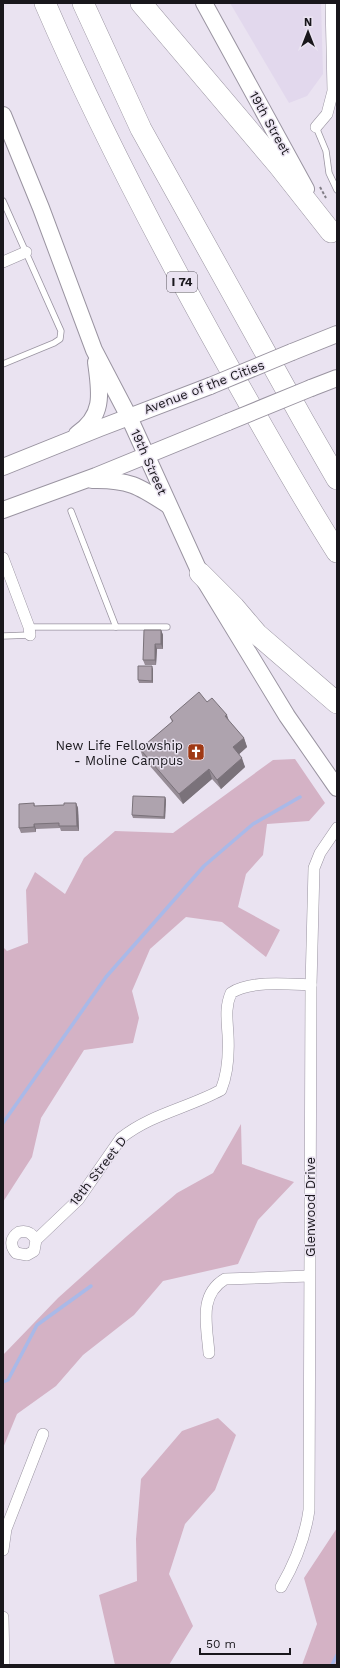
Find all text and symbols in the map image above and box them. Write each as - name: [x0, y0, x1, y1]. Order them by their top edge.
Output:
- north arrow: [288, 12, 328, 52]
- text: N: [304, 16, 312, 29]
- street label: 19th Street: [246, 89, 294, 158]
- road number: I 74: [167, 272, 197, 292]
- street label: Avenue of the Cities: [142, 357, 267, 417]
- street label: 19th Street: [128, 427, 170, 498]
- place label: New Life Fellowship - Moline Campus: [56, 738, 183, 768]
- church icon: New Life Fellowship - Moline Campus: [186, 742, 206, 762]
- street label: 18th Street D: [66, 1133, 130, 1209]
- street label: Glenwood Drive: [303, 1157, 318, 1257]
- scale bar: [200, 1630, 290, 1656]
- text: 50 m: [206, 1637, 236, 1651]

